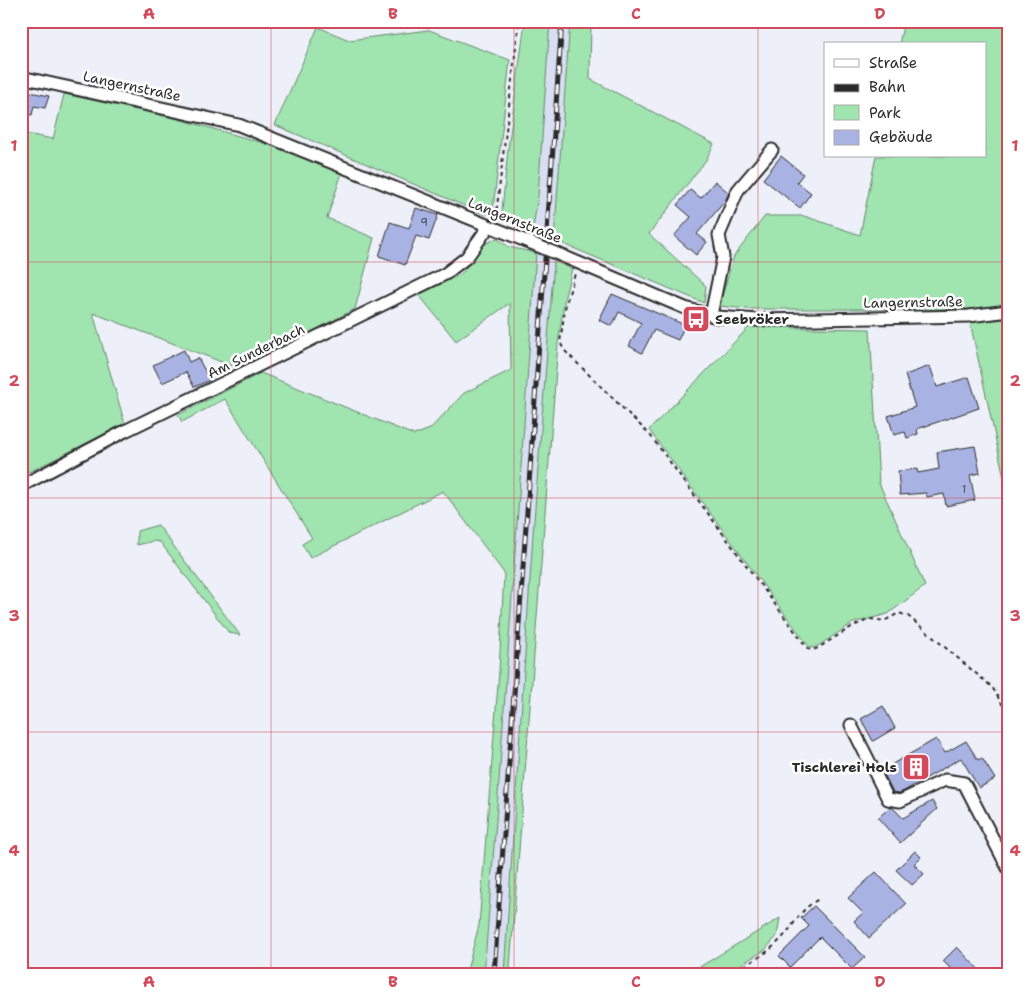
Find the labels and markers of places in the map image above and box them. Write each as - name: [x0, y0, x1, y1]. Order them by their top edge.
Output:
- bus stop icon: Seebröker: [681, 304, 711, 334]
- place label: Seebröker: [715, 310, 790, 328]
- building icon: Tischlerei Hols: [901, 752, 931, 782]
- place label: Tischlerei Hols: [792, 758, 897, 776]

